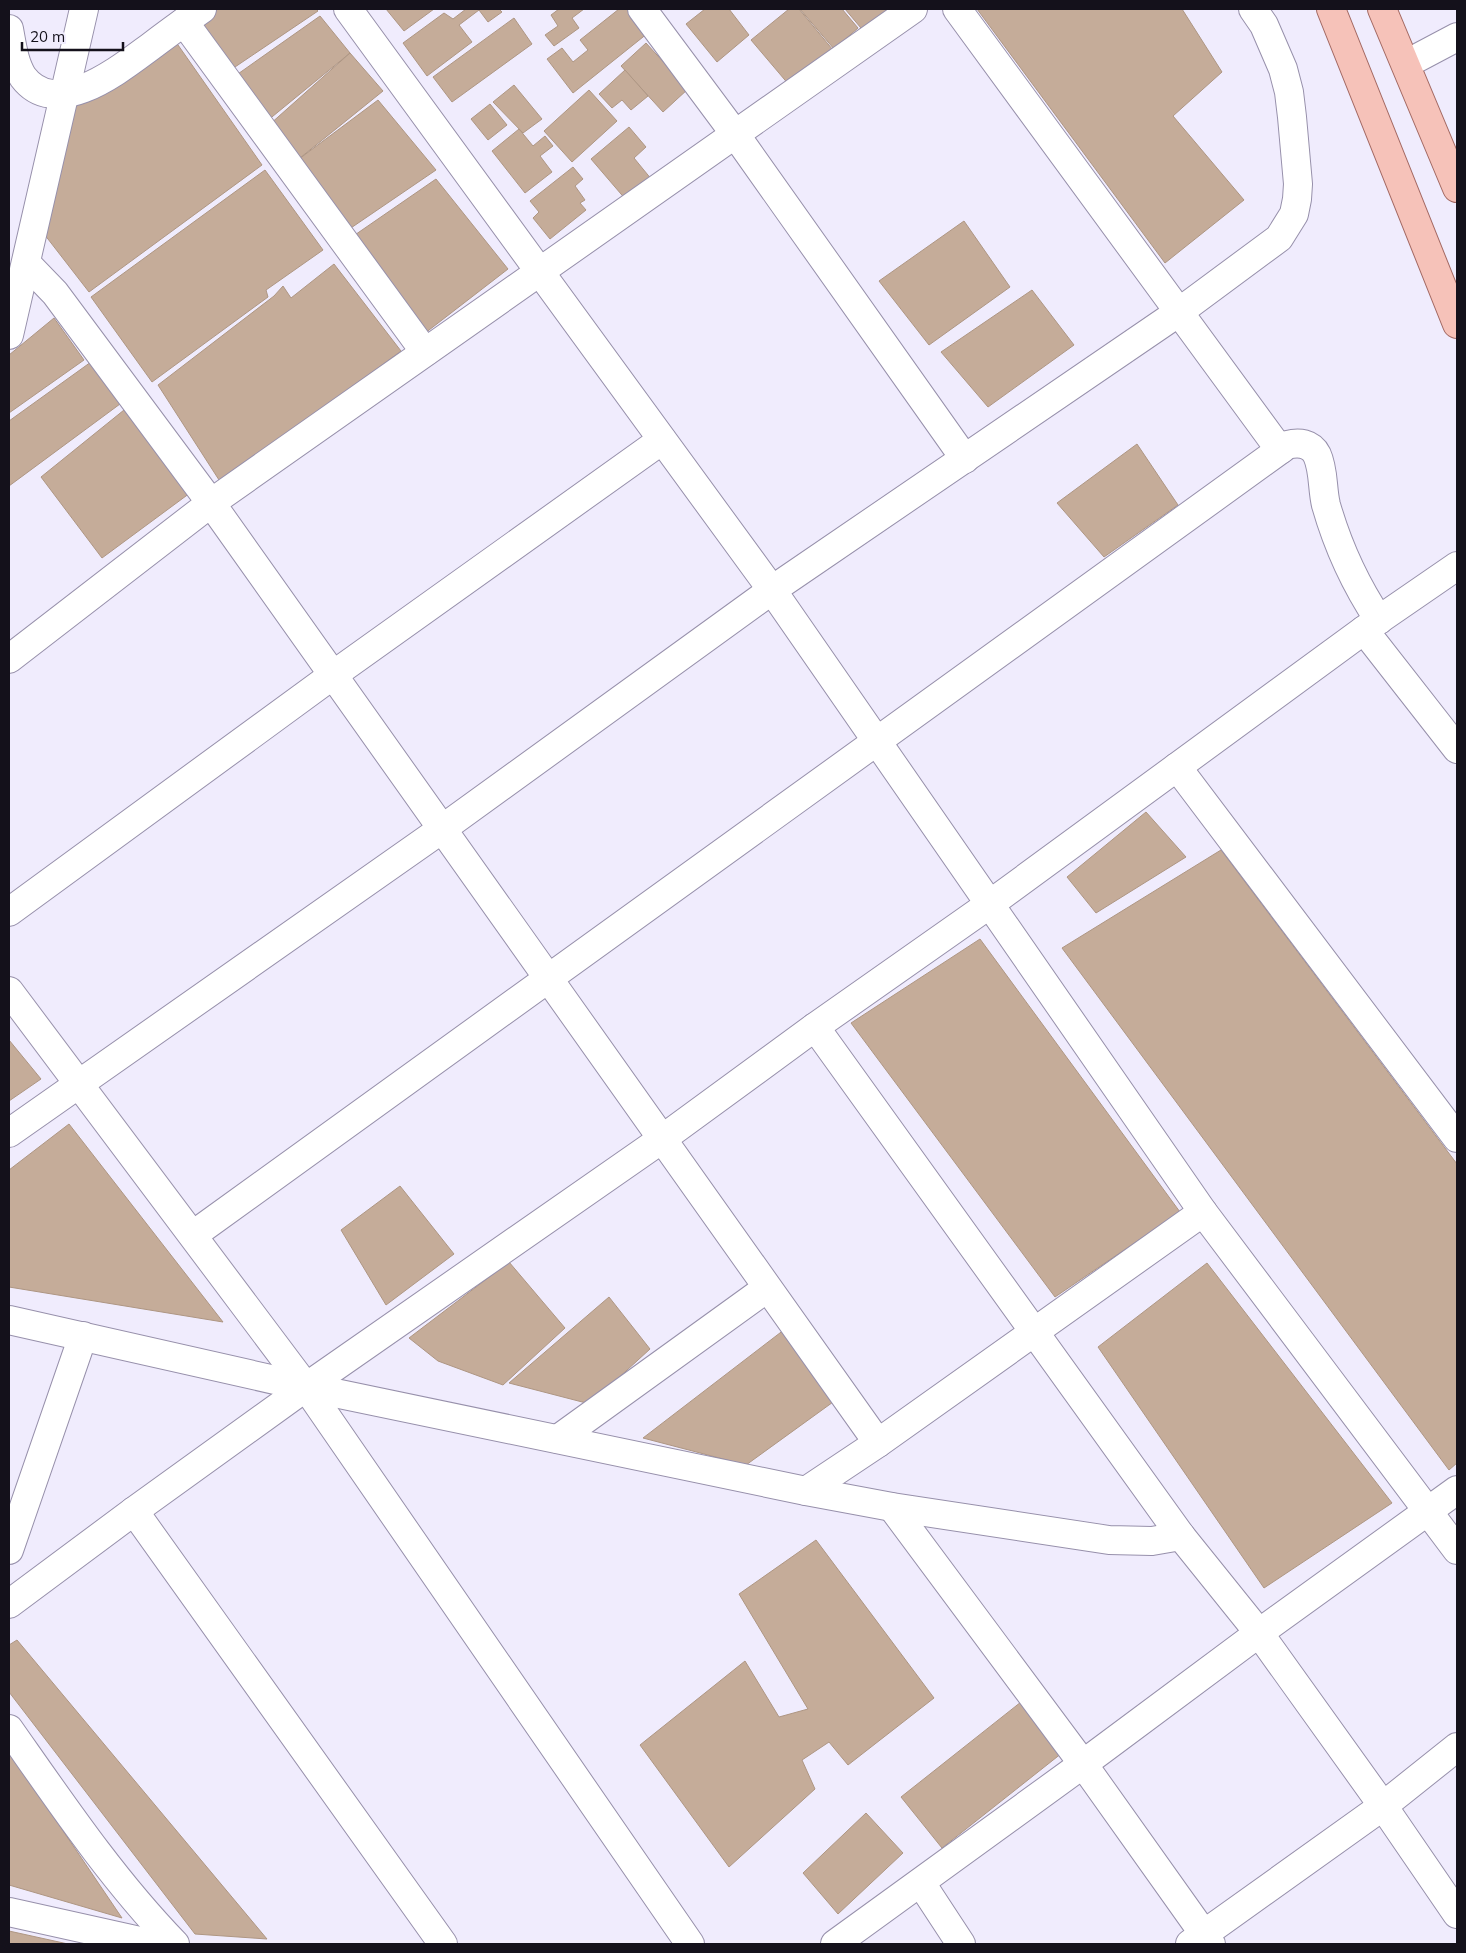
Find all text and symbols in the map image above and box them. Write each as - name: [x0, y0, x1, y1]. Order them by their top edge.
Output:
- scale bar: [22, 20, 124, 52]
- text: 20 m: [30, 27, 65, 46]

